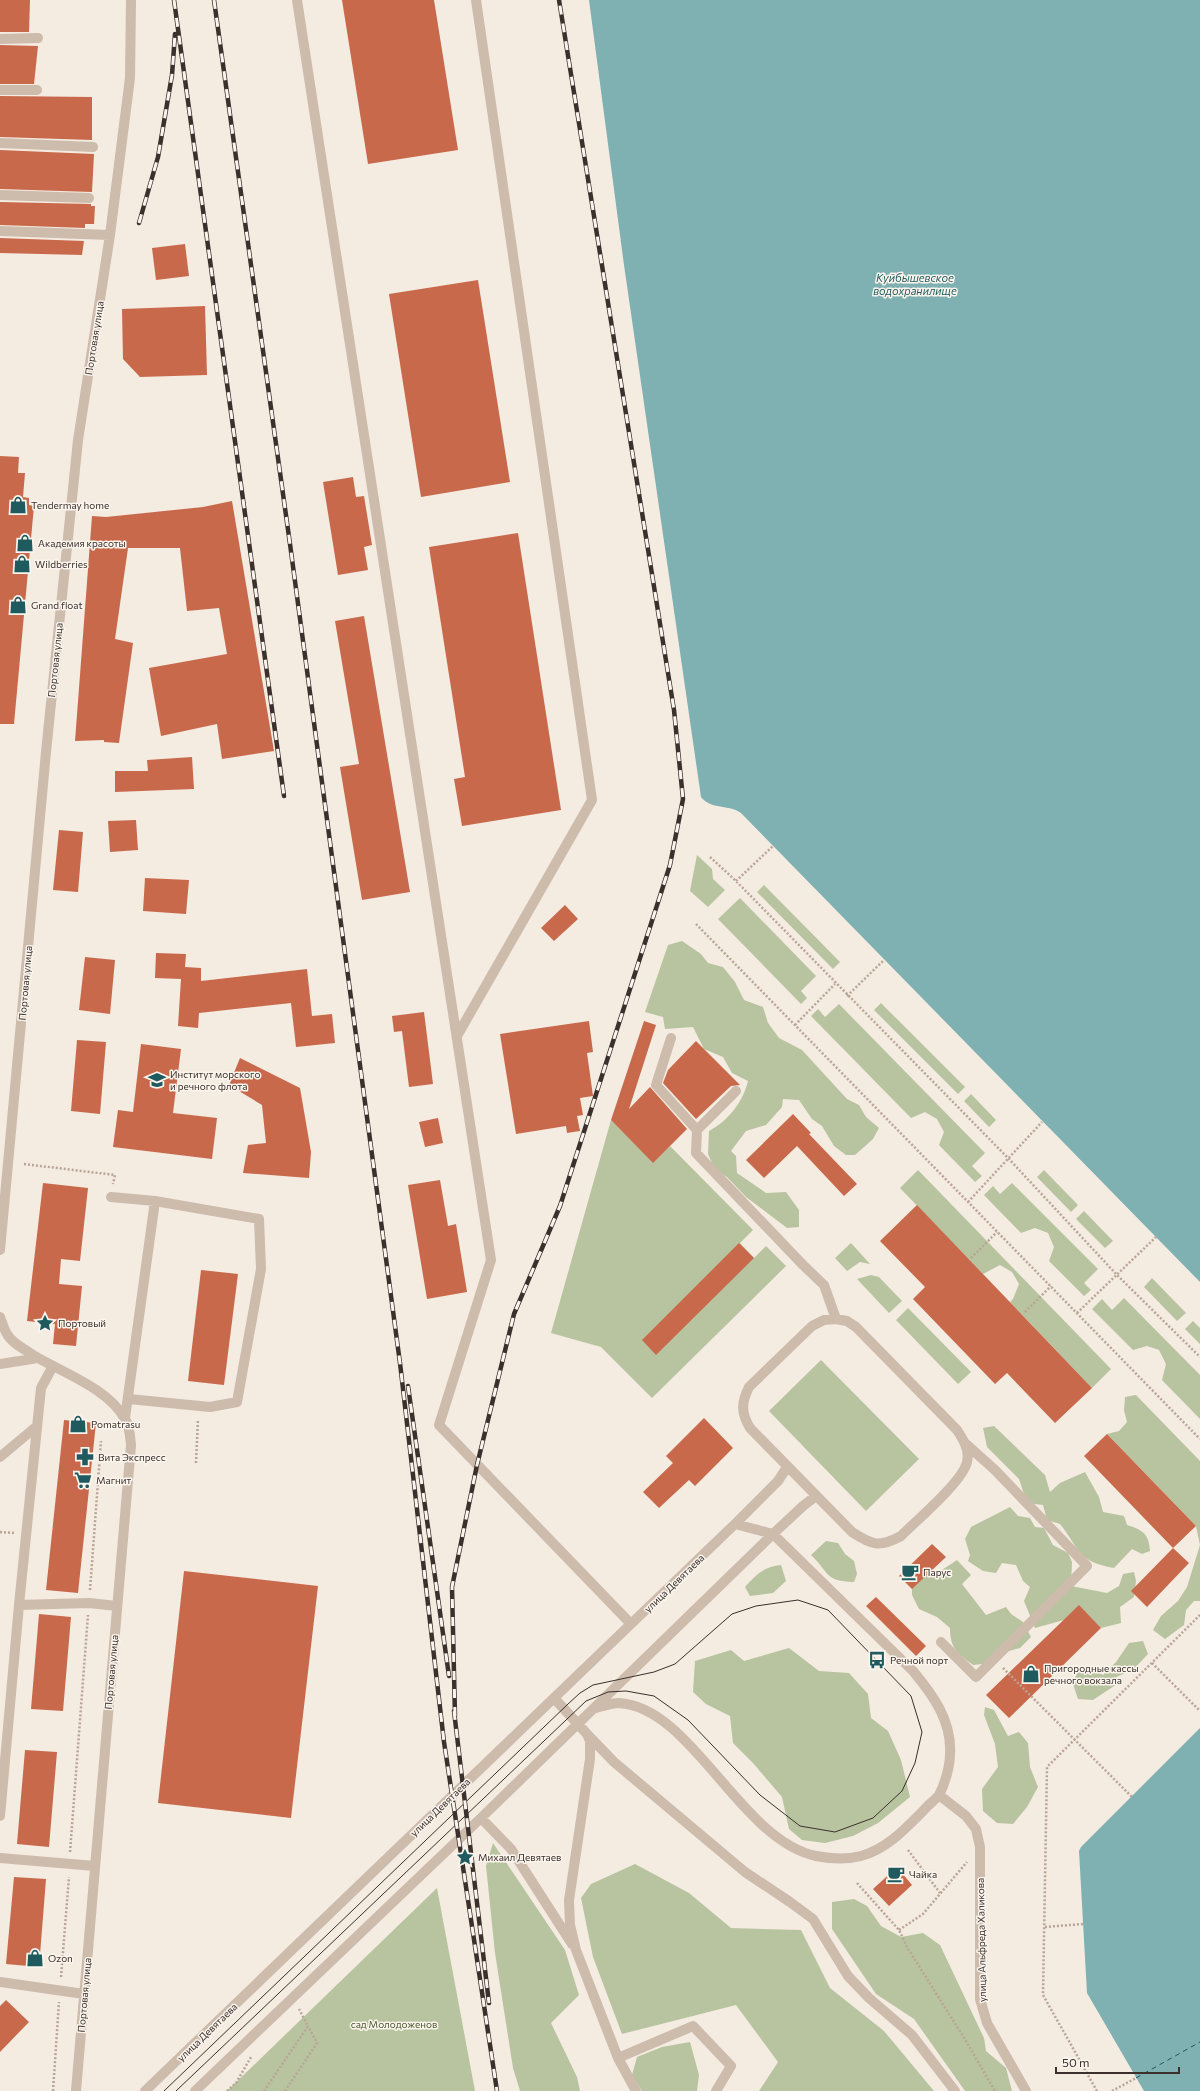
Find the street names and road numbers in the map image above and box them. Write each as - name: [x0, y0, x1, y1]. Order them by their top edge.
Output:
- street label: Портовая улица: [82, 300, 106, 376]
- street label: Портовая улица: [45, 622, 65, 698]
- street label: Портовая улица: [16, 945, 34, 1021]
- street label: улица Девятаева: [642, 1551, 706, 1615]
- street label: Портовая улица: [102, 1634, 120, 1710]
- street label: улица Девятаева: [408, 1775, 472, 1839]
- street label: улица Альфреда Халикова: [974, 1878, 988, 2002]
- street label: Портовая улица: [75, 1957, 93, 2033]
- street label: улица Девятаева: [175, 2000, 239, 2064]

